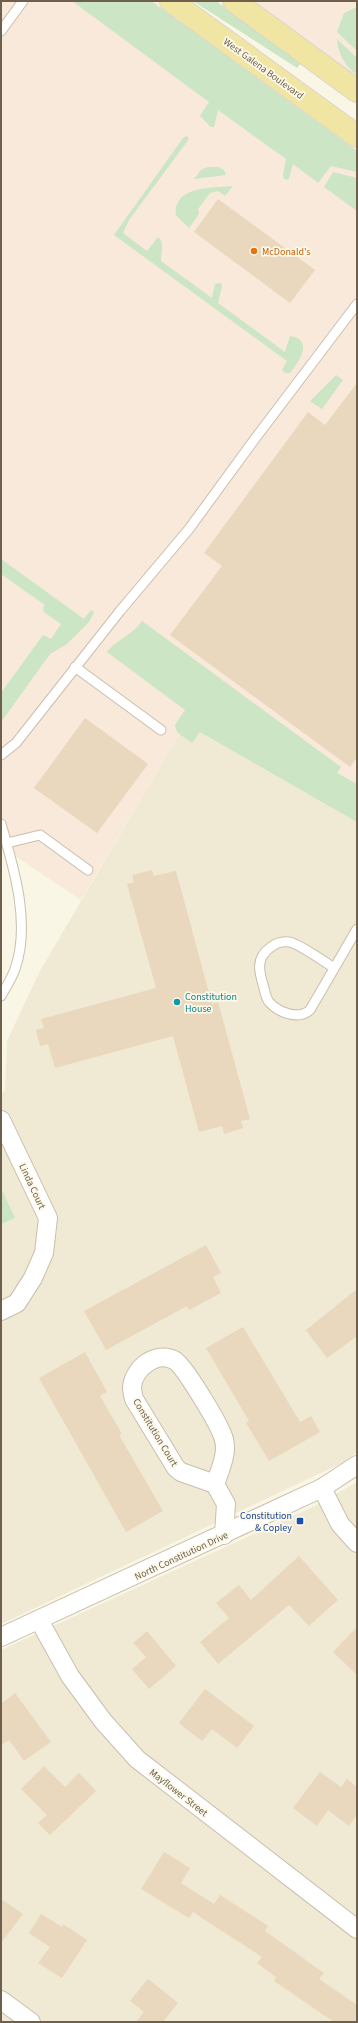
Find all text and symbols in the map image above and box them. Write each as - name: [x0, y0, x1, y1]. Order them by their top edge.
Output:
- street label: West Galena Boulevard: [220, 35, 306, 103]
- place label: McDonald's: [262, 245, 311, 259]
- marker: McDonald's: [249, 246, 259, 256]
- place label: Constitution House: [185, 990, 237, 1016]
- marker: Constitution House: [172, 997, 182, 1007]
- street label: Linda Court: [15, 1161, 49, 1212]
- street label: Constitution Court: [129, 1396, 181, 1470]
- place label: Constitution & Copley: [240, 1509, 292, 1535]
- marker: Constitution & Copley: [295, 1516, 305, 1526]
- street label: North Constitution Drive: [132, 1528, 231, 1584]
- street label: Mayflower Street: [146, 1766, 211, 1820]

